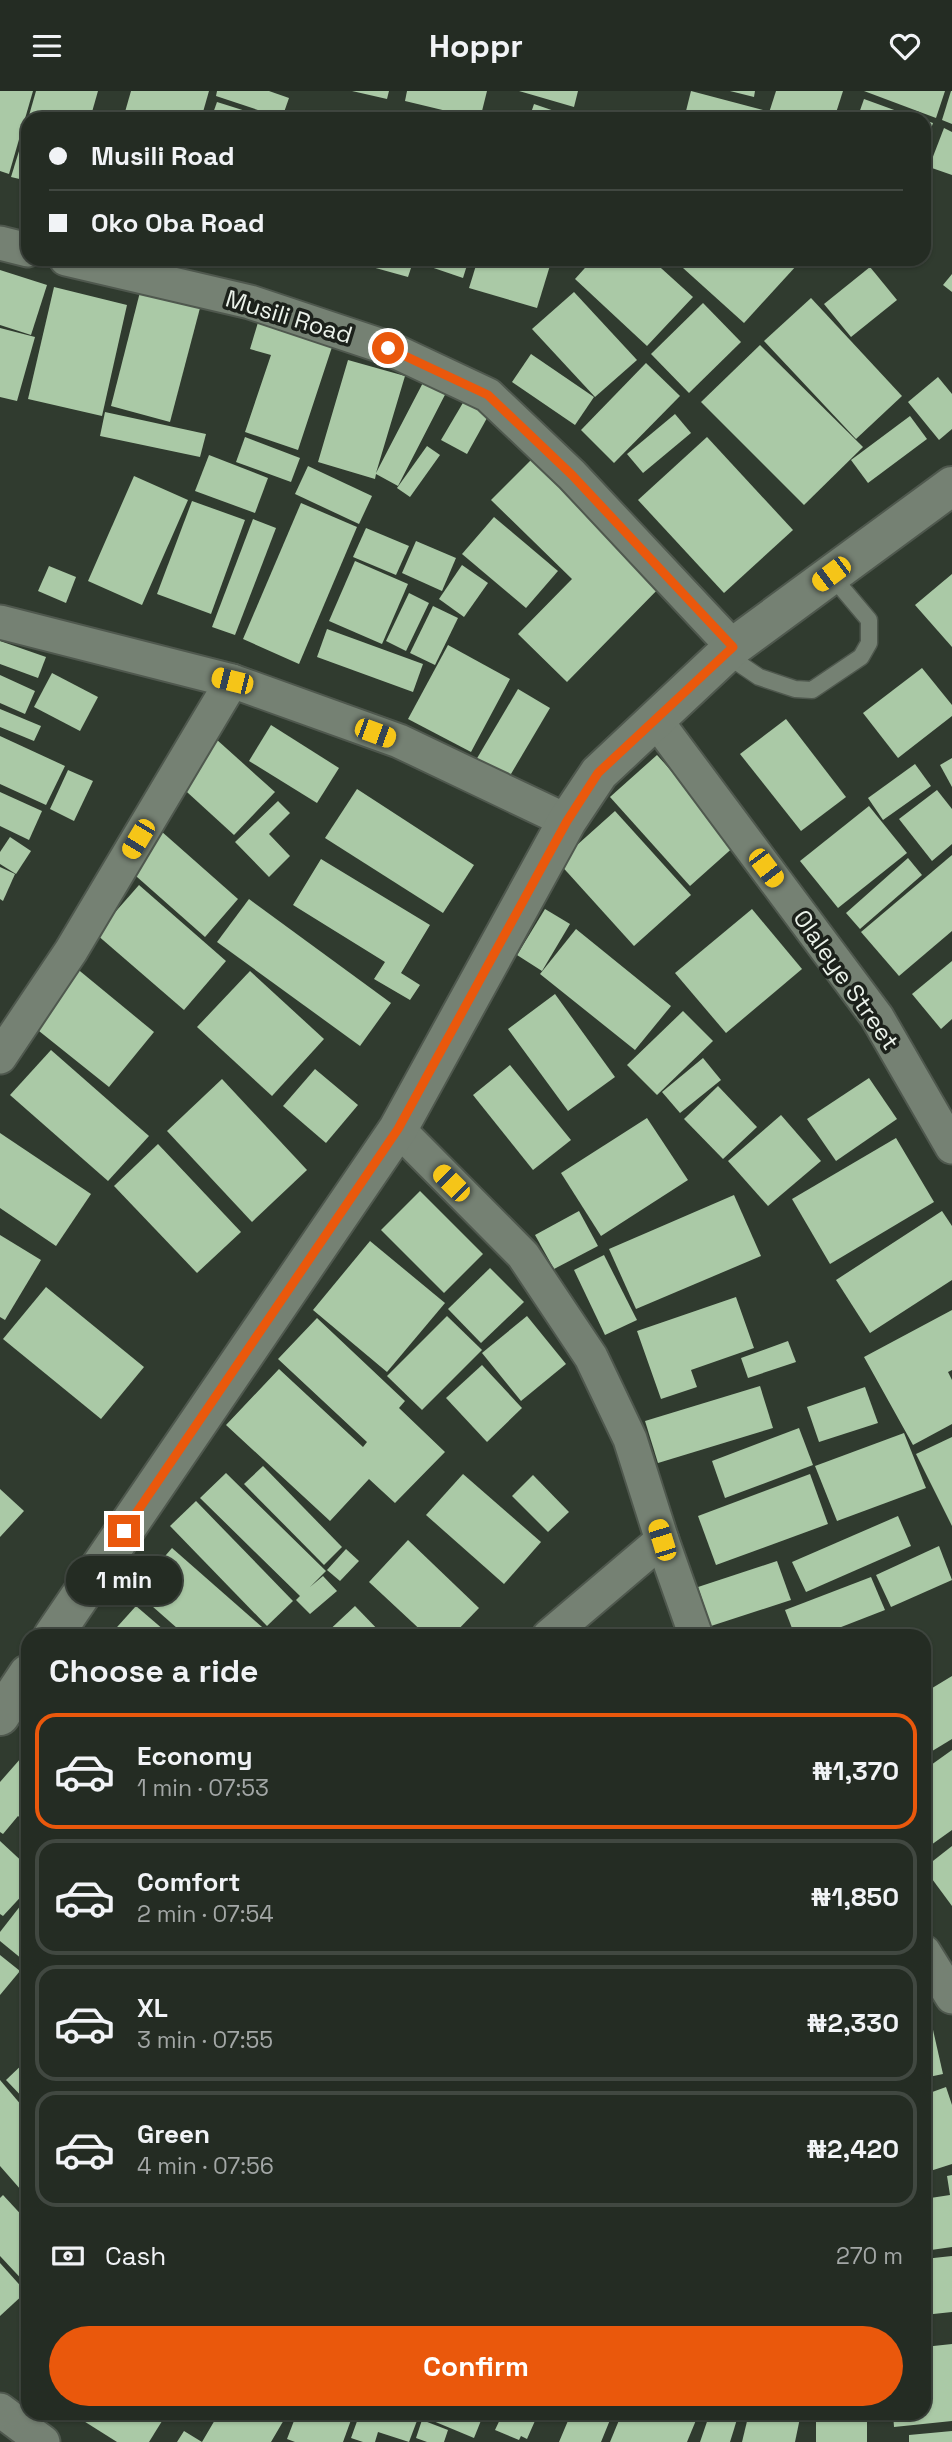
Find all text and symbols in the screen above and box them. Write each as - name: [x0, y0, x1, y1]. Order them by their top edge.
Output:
- text: Hoppr: [429, 26, 523, 66]
- icon: menu: [28, 27, 66, 65]
- icon: heart: [886, 27, 924, 65]
- text: Musili Road: [91, 139, 235, 173]
- text: Oko Oba Road: [91, 206, 264, 240]
- street label: Musili Road: [222, 283, 356, 350]
- route start: [372, 332, 404, 364]
- car: [808, 553, 855, 595]
- car: [210, 666, 255, 696]
- car: [352, 716, 399, 750]
- car: [119, 816, 158, 862]
- car: [745, 845, 788, 891]
- street label: Olaleye Street: [787, 904, 906, 1056]
- car: [429, 1161, 474, 1205]
- route end: [108, 1515, 140, 1547]
- car: [646, 1517, 679, 1563]
- callout: 1 min: [66, 1555, 182, 1605]
- text: 1 min: [96, 1565, 152, 1595]
- text: Choose a ride: [49, 1651, 259, 1691]
- text: Economy: [137, 1739, 253, 1773]
- icon: car: [53, 1740, 116, 1803]
- text: ₦1,370: [812, 1754, 899, 1788]
- text: 1 min · 07:53: [137, 1773, 269, 1803]
- text: Comfort: [137, 1865, 240, 1899]
- icon: car: [53, 1866, 116, 1929]
- text: ₦1,850: [811, 1880, 899, 1914]
- text: 2 min · 07:54: [137, 1899, 274, 1929]
- text: XL: [137, 1991, 168, 2025]
- icon: car: [53, 1992, 116, 2055]
- text: ₦2,330: [806, 2006, 899, 2040]
- text: 3 min · 07:55: [137, 2025, 273, 2055]
- text: Green: [137, 2117, 210, 2151]
- icon: car: [53, 2118, 116, 2181]
- text: ₦2,420: [806, 2132, 899, 2166]
- text: 4 min · 07:56: [137, 2151, 274, 2181]
- icon: cash: [49, 2237, 87, 2275]
- text: Cash: [105, 2239, 166, 2273]
- text: 270 m: [836, 2241, 903, 2271]
- button: Confirm: [49, 2326, 903, 2406]

